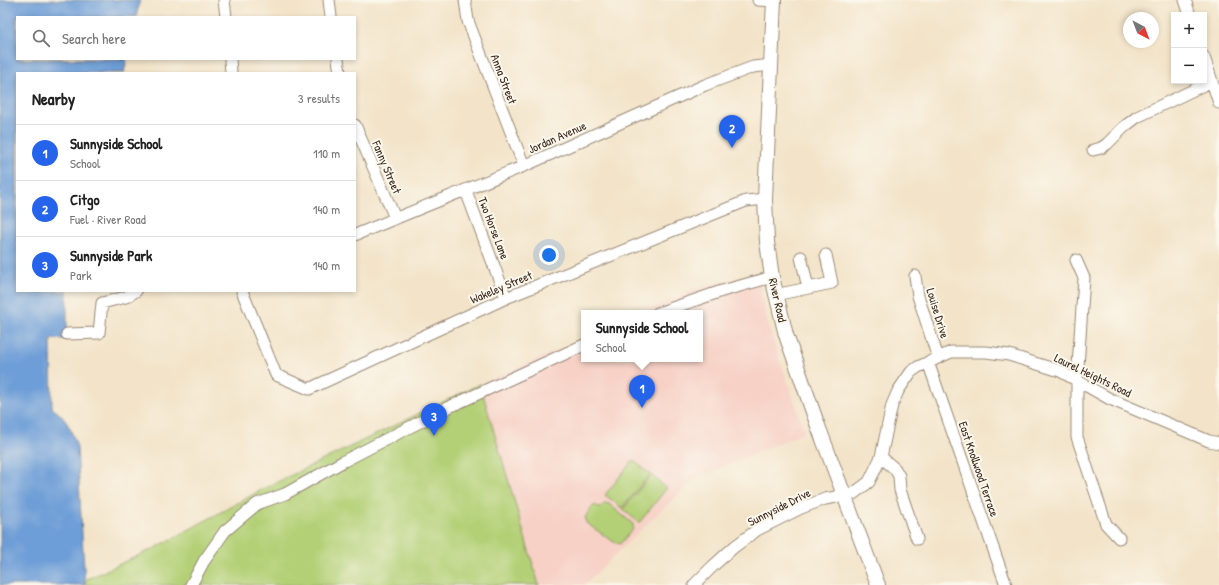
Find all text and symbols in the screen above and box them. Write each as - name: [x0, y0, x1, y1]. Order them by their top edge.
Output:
- north arrow: [1123, 12, 1159, 48]
- map controls: [1171, 12, 1207, 84]
- button: +: [1171, 12, 1207, 48]
- search box: [16, 16, 356, 60]
- icon: search: [30, 27, 52, 49]
- text: Search here: [62, 28, 126, 49]
- button: −: [1171, 48, 1207, 84]
- street label: Anna Street: [487, 52, 522, 107]
- text: Nearby: [32, 87, 75, 110]
- text: 3 results: [298, 89, 340, 107]
- pin: 2: [719, 115, 745, 148]
- street label: Jordan Avenue: [525, 117, 589, 157]
- text: Sunnyside School: [70, 133, 162, 154]
- street label: Fanny Street: [368, 137, 406, 197]
- text: 1: [43, 144, 47, 162]
- text: 110 m: [313, 144, 340, 162]
- text: School: [70, 154, 100, 172]
- text: Citgo: [70, 189, 99, 210]
- street label: Two Horse Lane: [474, 194, 514, 262]
- text: 2: [42, 200, 48, 218]
- text: 140 m: [313, 200, 340, 218]
- text: Fuel · River Road: [70, 210, 146, 228]
- text: Sunnyside Park: [70, 245, 152, 266]
- your location: [539, 245, 559, 265]
- text: 3: [42, 256, 48, 274]
- text: 140 m: [313, 256, 340, 274]
- text: Park: [70, 266, 92, 284]
- street label: Wakeley Street: [467, 266, 535, 308]
- street label: River Road: [765, 276, 791, 324]
- street label: Louise Drive: [922, 286, 954, 340]
- popup: [581, 310, 703, 362]
- text: Sunnyside School: [596, 317, 688, 338]
- text: School: [596, 338, 626, 356]
- street label: Laurel Heights Road: [1052, 349, 1135, 401]
- pin: 1: [629, 375, 655, 408]
- pin: 3: [421, 403, 447, 436]
- street label: East Knollwood Terrace: [955, 419, 1003, 519]
- street label: Sunnyside Drive: [745, 484, 814, 530]

